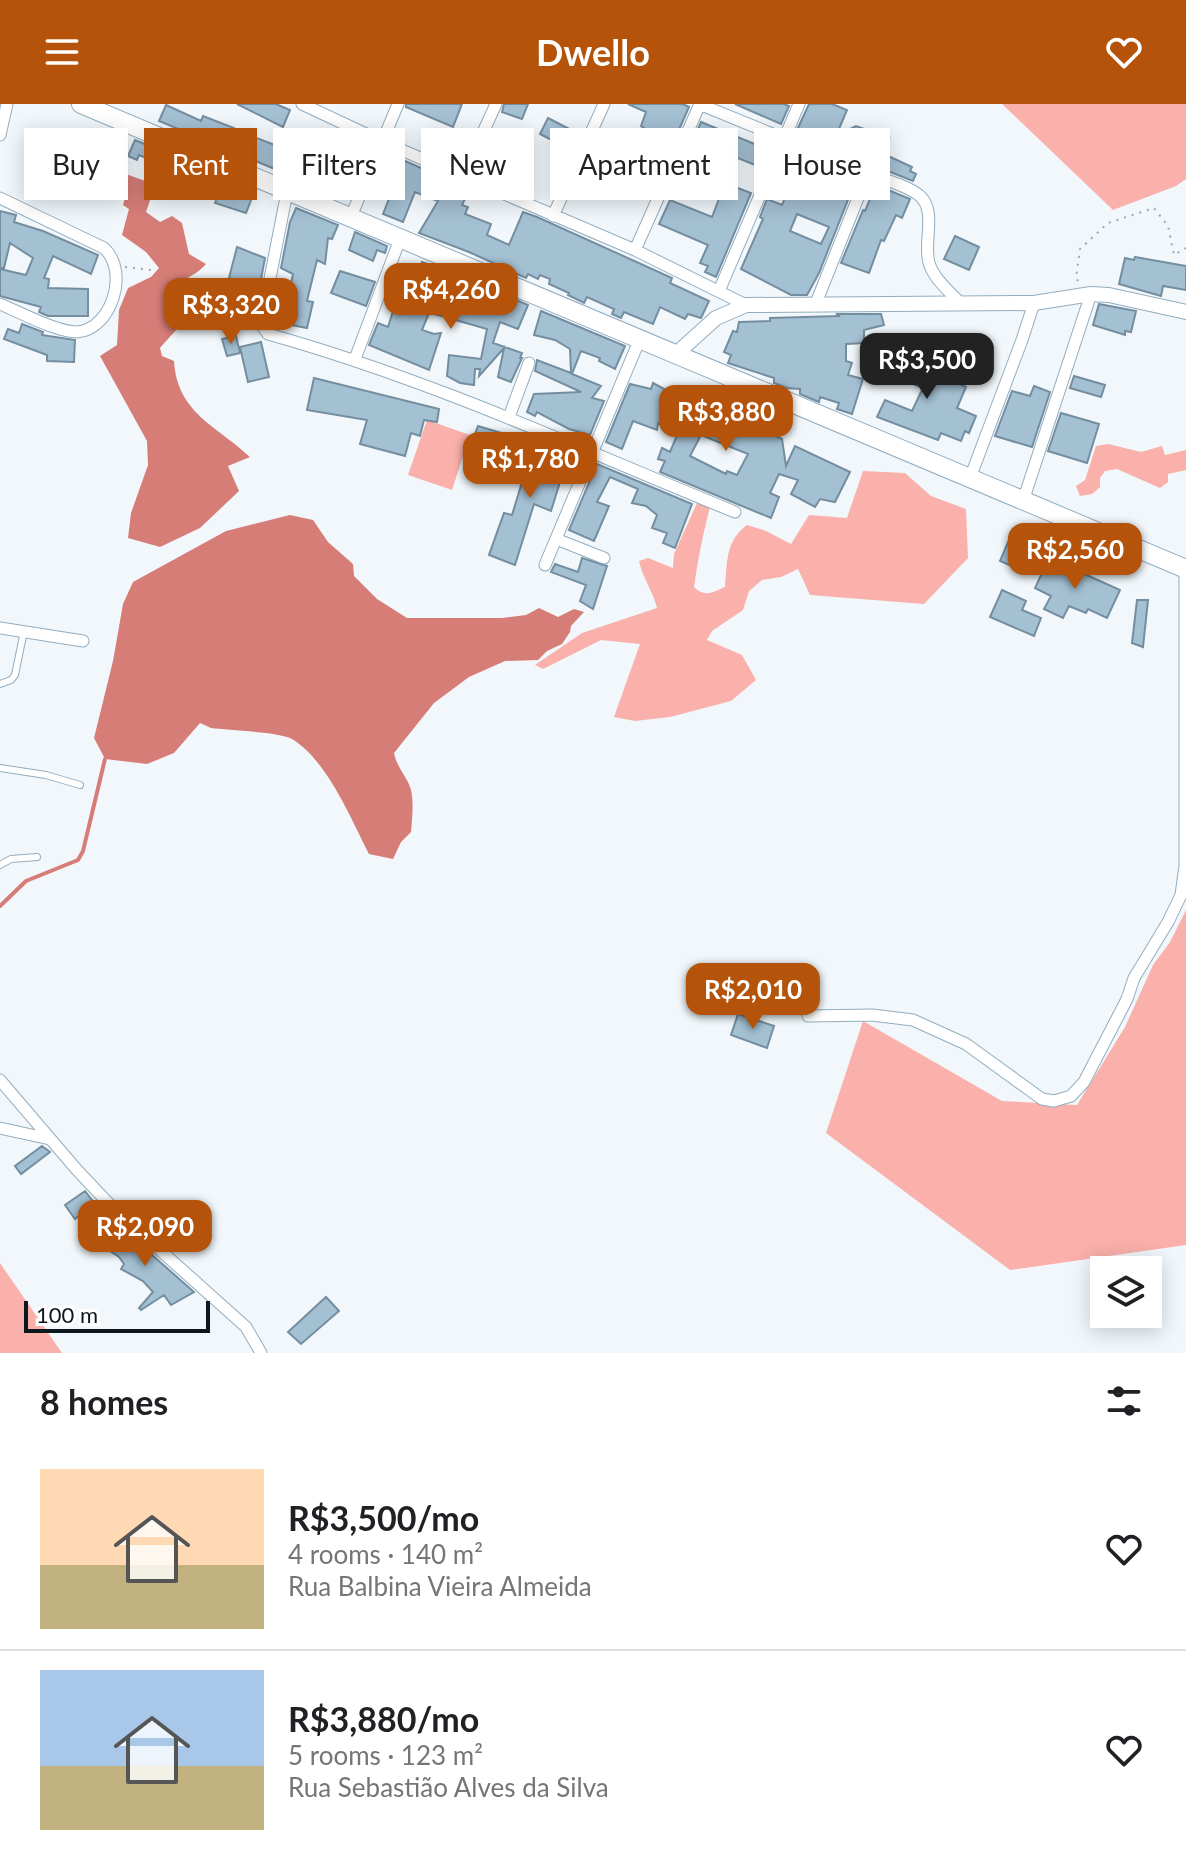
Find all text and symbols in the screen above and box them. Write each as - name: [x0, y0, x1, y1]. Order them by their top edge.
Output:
- icon: menu: [40, 30, 84, 74]
- text: Dwello: [536, 30, 650, 74]
- icon: heart: [1102, 30, 1146, 74]
- chip: Buy: [24, 128, 128, 200]
- chip: Rent: [144, 128, 257, 200]
- chip: Filters: [273, 128, 405, 200]
- chip: New: [421, 128, 534, 200]
- chip: Apartment: [550, 128, 738, 200]
- chip: House: [754, 128, 890, 200]
- pin: R$4,260: [377, 263, 525, 331]
- text: R$4,260: [402, 273, 500, 305]
- pin: R$3,320: [157, 278, 305, 346]
- text: R$3,320: [182, 288, 280, 320]
- pin: R$3,500: [853, 333, 1001, 401]
- text: R$3,500: [878, 343, 976, 375]
- pin: R$3,880: [652, 385, 800, 453]
- text: R$3,880: [677, 395, 775, 427]
- pin: R$1,780: [456, 432, 604, 500]
- text: R$1,780: [481, 442, 579, 474]
- pin: R$2,560: [1001, 523, 1149, 591]
- text: R$2,560: [1026, 533, 1124, 565]
- pin: R$2,010: [679, 963, 827, 1031]
- text: R$2,010: [704, 973, 802, 1005]
- pin: R$2,090: [71, 1200, 219, 1268]
- text: R$2,090: [96, 1210, 194, 1242]
- map controls: [1090, 1256, 1162, 1328]
- button: layers: [1090, 1256, 1162, 1328]
- scale bar: [24, 1297, 210, 1333]
- text: 100 m: [36, 1301, 98, 1328]
- icon: filters: [1102, 1379, 1146, 1423]
- text: 8 homes: [40, 1381, 168, 1422]
- text: R$3,500/mo: [288, 1497, 479, 1538]
- icon: home: [104, 1501, 200, 1597]
- icon: heart: [1102, 1527, 1146, 1571]
- text: 4 rooms · 140 m²: [288, 1538, 483, 1570]
- text: Rua Balbina Vieira Almeida: [288, 1570, 592, 1602]
- text: R$3,880/mo: [288, 1698, 479, 1739]
- icon: home: [104, 1702, 200, 1798]
- icon: heart: [1102, 1728, 1146, 1772]
- text: 5 rooms · 123 m²: [288, 1739, 483, 1771]
- text: Rua Sebastião Alves da Silva: [288, 1771, 609, 1803]

